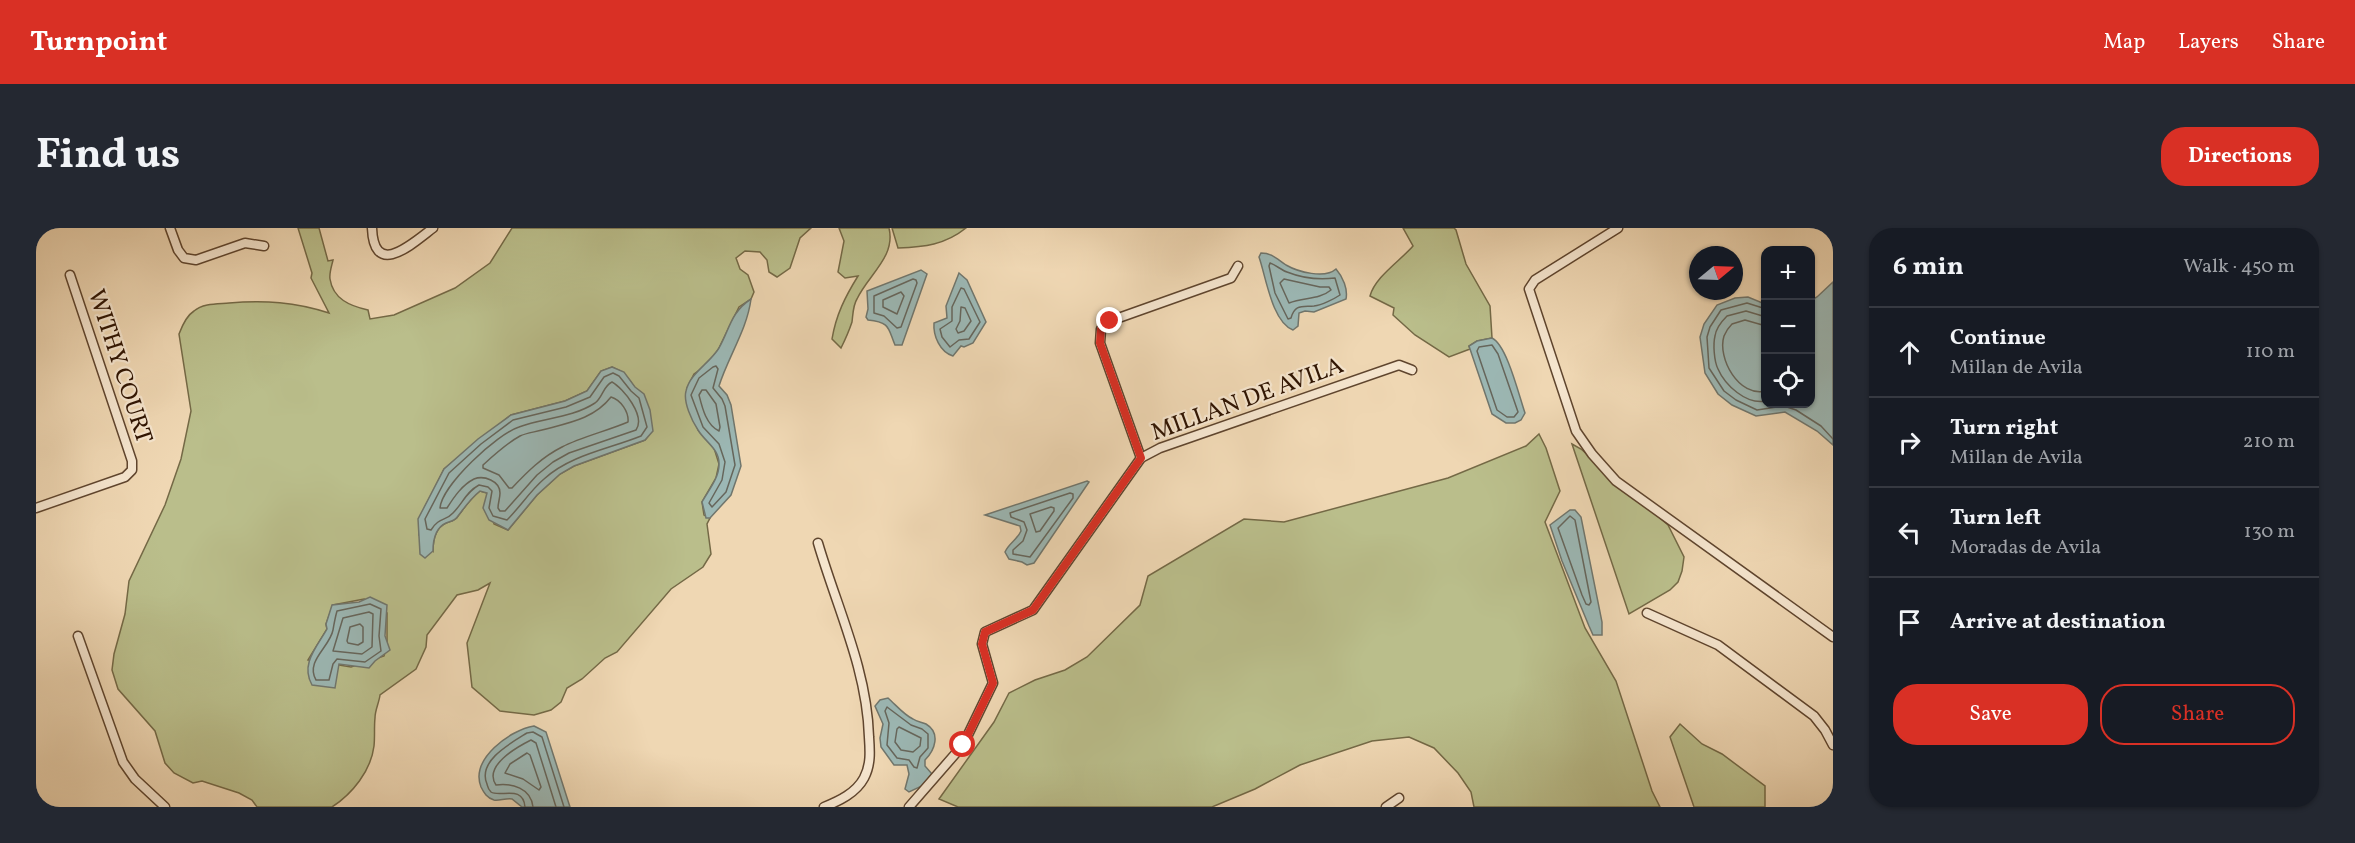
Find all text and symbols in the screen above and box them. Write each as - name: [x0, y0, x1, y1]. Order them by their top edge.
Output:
- text: Turnpoint: [30, 23, 167, 62]
- text: Map: [2103, 28, 2145, 57]
- text: Layers: [2178, 28, 2239, 57]
- text: Share: [2272, 28, 2325, 57]
- text: Find us: [36, 127, 180, 186]
- button: Directions: [2161, 127, 2319, 186]
- north arrow: [1689, 246, 1743, 300]
- map controls: [1761, 246, 1815, 408]
- button: +: [1761, 246, 1815, 300]
- text: 6 min: [1893, 249, 1964, 285]
- text: Walk · 450 m: [2183, 253, 2295, 281]
- street label: WITHY COURT: [78, 285, 160, 448]
- button: −: [1761, 300, 1815, 354]
- route end: [1096, 307, 1122, 333]
- text: Continue: [1950, 323, 2046, 354]
- icon: ahead: [1893, 336, 1926, 369]
- text: 110 m: [2246, 338, 2295, 366]
- street label: MILLAN DE AVILA: [1147, 349, 1349, 450]
- button: locate: [1761, 354, 1815, 408]
- text: Millan de Avila: [1950, 354, 2083, 382]
- text: Turn right: [1950, 413, 2058, 444]
- icon: right: [1893, 426, 1926, 459]
- text: 210 m: [2243, 428, 2295, 456]
- text: Millan de Avila: [1950, 444, 2083, 472]
- text: Turn left: [1950, 503, 2041, 534]
- icon: left: [1893, 516, 1926, 549]
- text: 130 m: [2244, 518, 2295, 546]
- text: Moradas de Avila: [1950, 534, 2101, 562]
- icon: arrive: [1893, 606, 1926, 639]
- text: Arrive at destination: [1950, 607, 2166, 638]
- button: Save: [1893, 684, 2088, 745]
- button: Share: [2100, 684, 2295, 745]
- route start: [949, 731, 975, 757]

